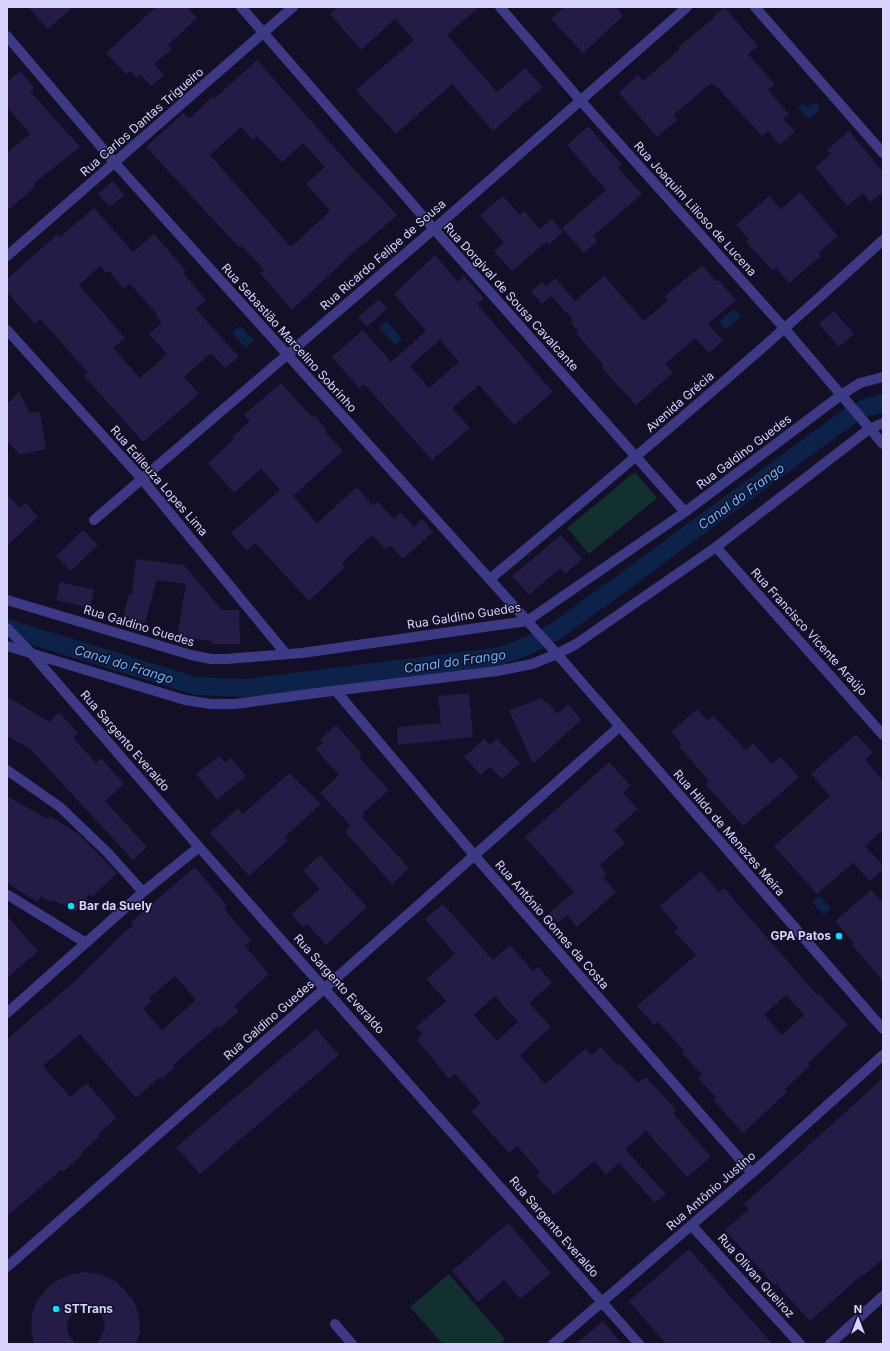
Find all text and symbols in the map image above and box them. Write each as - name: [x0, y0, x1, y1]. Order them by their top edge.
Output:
- street label: Rua Carlos Dantas Trigueiro: [77, 64, 206, 179]
- street label: Rua Joaquim Lilioso de Lucena: [631, 138, 760, 279]
- street label: Rua Ricardo Felipe de Sousa: [317, 196, 449, 313]
- street label: Rua Dorgival de Sousa Cavalcante: [441, 219, 582, 374]
- street label: Rua Sebastião Marcelino Sobrinho: [219, 260, 360, 415]
- street label: Avenida Grécia: [643, 368, 717, 435]
- street label: Rua Galdino Guedes: [693, 411, 794, 492]
- street label: Rua Edileuza Lopes Lima: [107, 422, 211, 539]
- water label: Canal do Frango: [695, 459, 787, 533]
- street label: Rua Francisco Vicente Araújo: [748, 565, 871, 699]
- street label: Rua Galdino Guedes: [406, 599, 522, 632]
- street label: Rua Galdino Guedes: [82, 602, 196, 650]
- water label: Canal do Frango: [73, 641, 176, 687]
- water label: Canal do Frango: [403, 646, 507, 676]
- street label: Rua Sargento Everaldo: [77, 687, 173, 794]
- street label: Rua Hildo de Menezes Meira: [671, 767, 788, 899]
- street label: Rua António Gomes da Costa: [492, 857, 612, 992]
- place label: Bar da Suely: [79, 898, 153, 913]
- marker: Bar da Suely: [66, 901, 76, 911]
- place label: GPA Patos: [770, 928, 831, 943]
- street label: Rua Sargento Everaldo: [291, 931, 388, 1037]
- marker: GPA Patos: [834, 931, 844, 941]
- street label: Rua Galdino Guedes: [220, 976, 317, 1063]
- street label: Rua Antônio Justino: [663, 1148, 758, 1233]
- street label: Rua Sargento Everaldo: [506, 1173, 602, 1280]
- street label: Rua Olivan Queiroz: [715, 1231, 798, 1321]
- north arrow: [838, 1299, 878, 1339]
- place label: STTrans: [64, 1301, 113, 1316]
- text: N: [854, 1302, 862, 1316]
- marker: STTrans: [51, 1304, 61, 1314]

